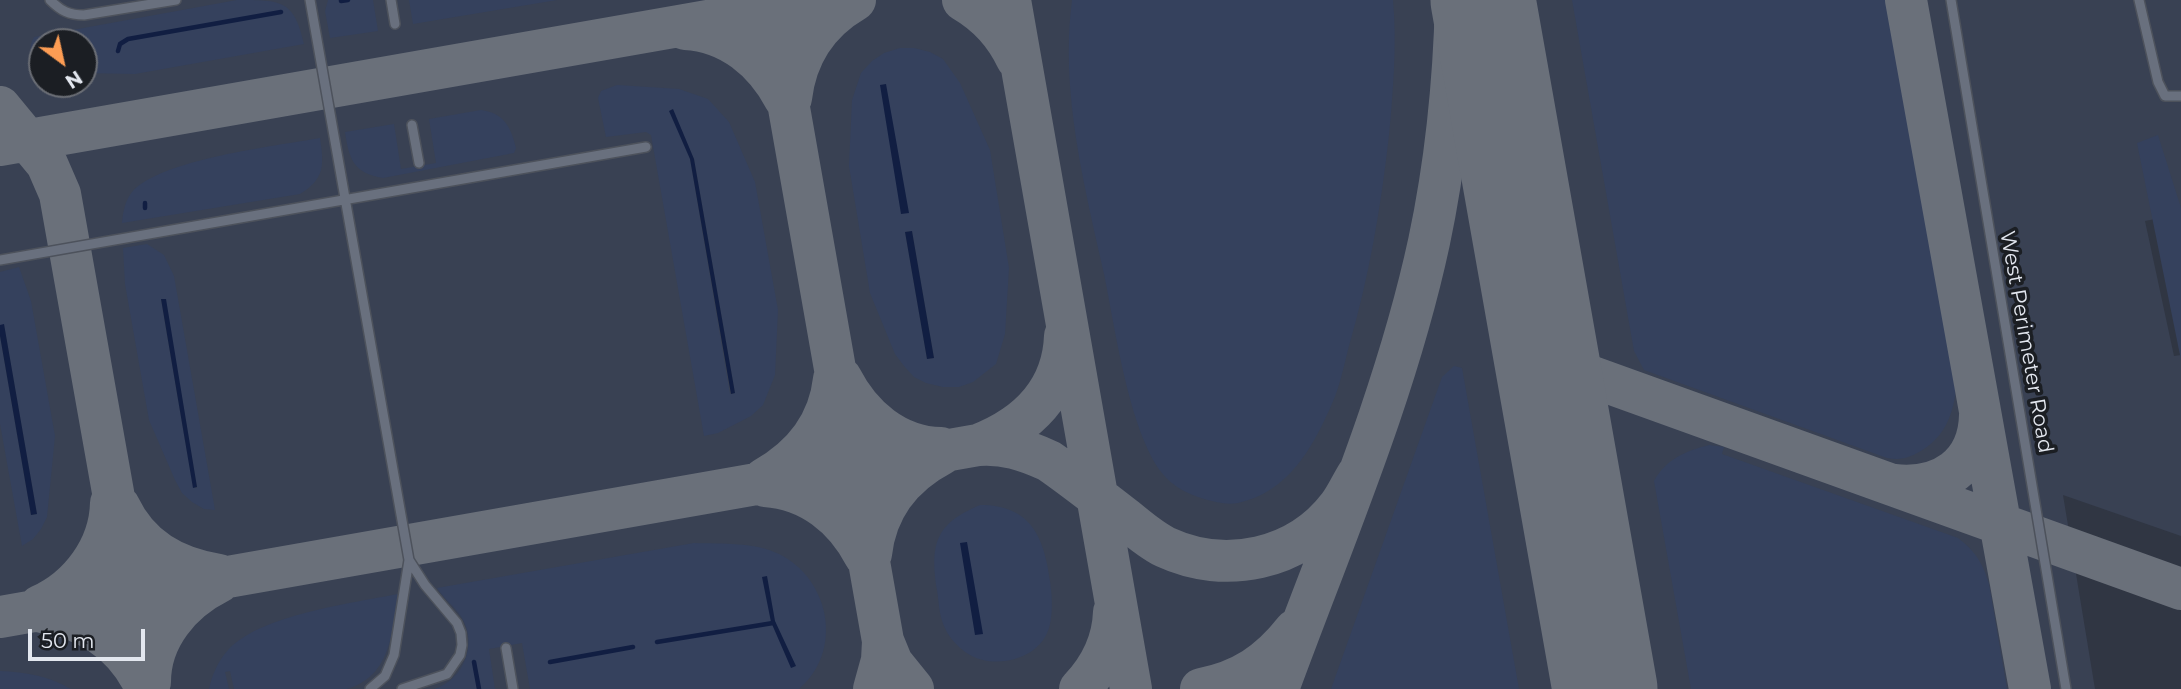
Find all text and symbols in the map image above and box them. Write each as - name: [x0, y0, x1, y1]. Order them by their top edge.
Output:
- north arrow: [28, 28, 98, 98]
- text: N: [61, 66, 86, 93]
- street label: West Perimeter Road: [1994, 229, 2058, 455]
- scale bar: [32, 616, 149, 660]
- text: 50 m: [41, 628, 95, 653]

